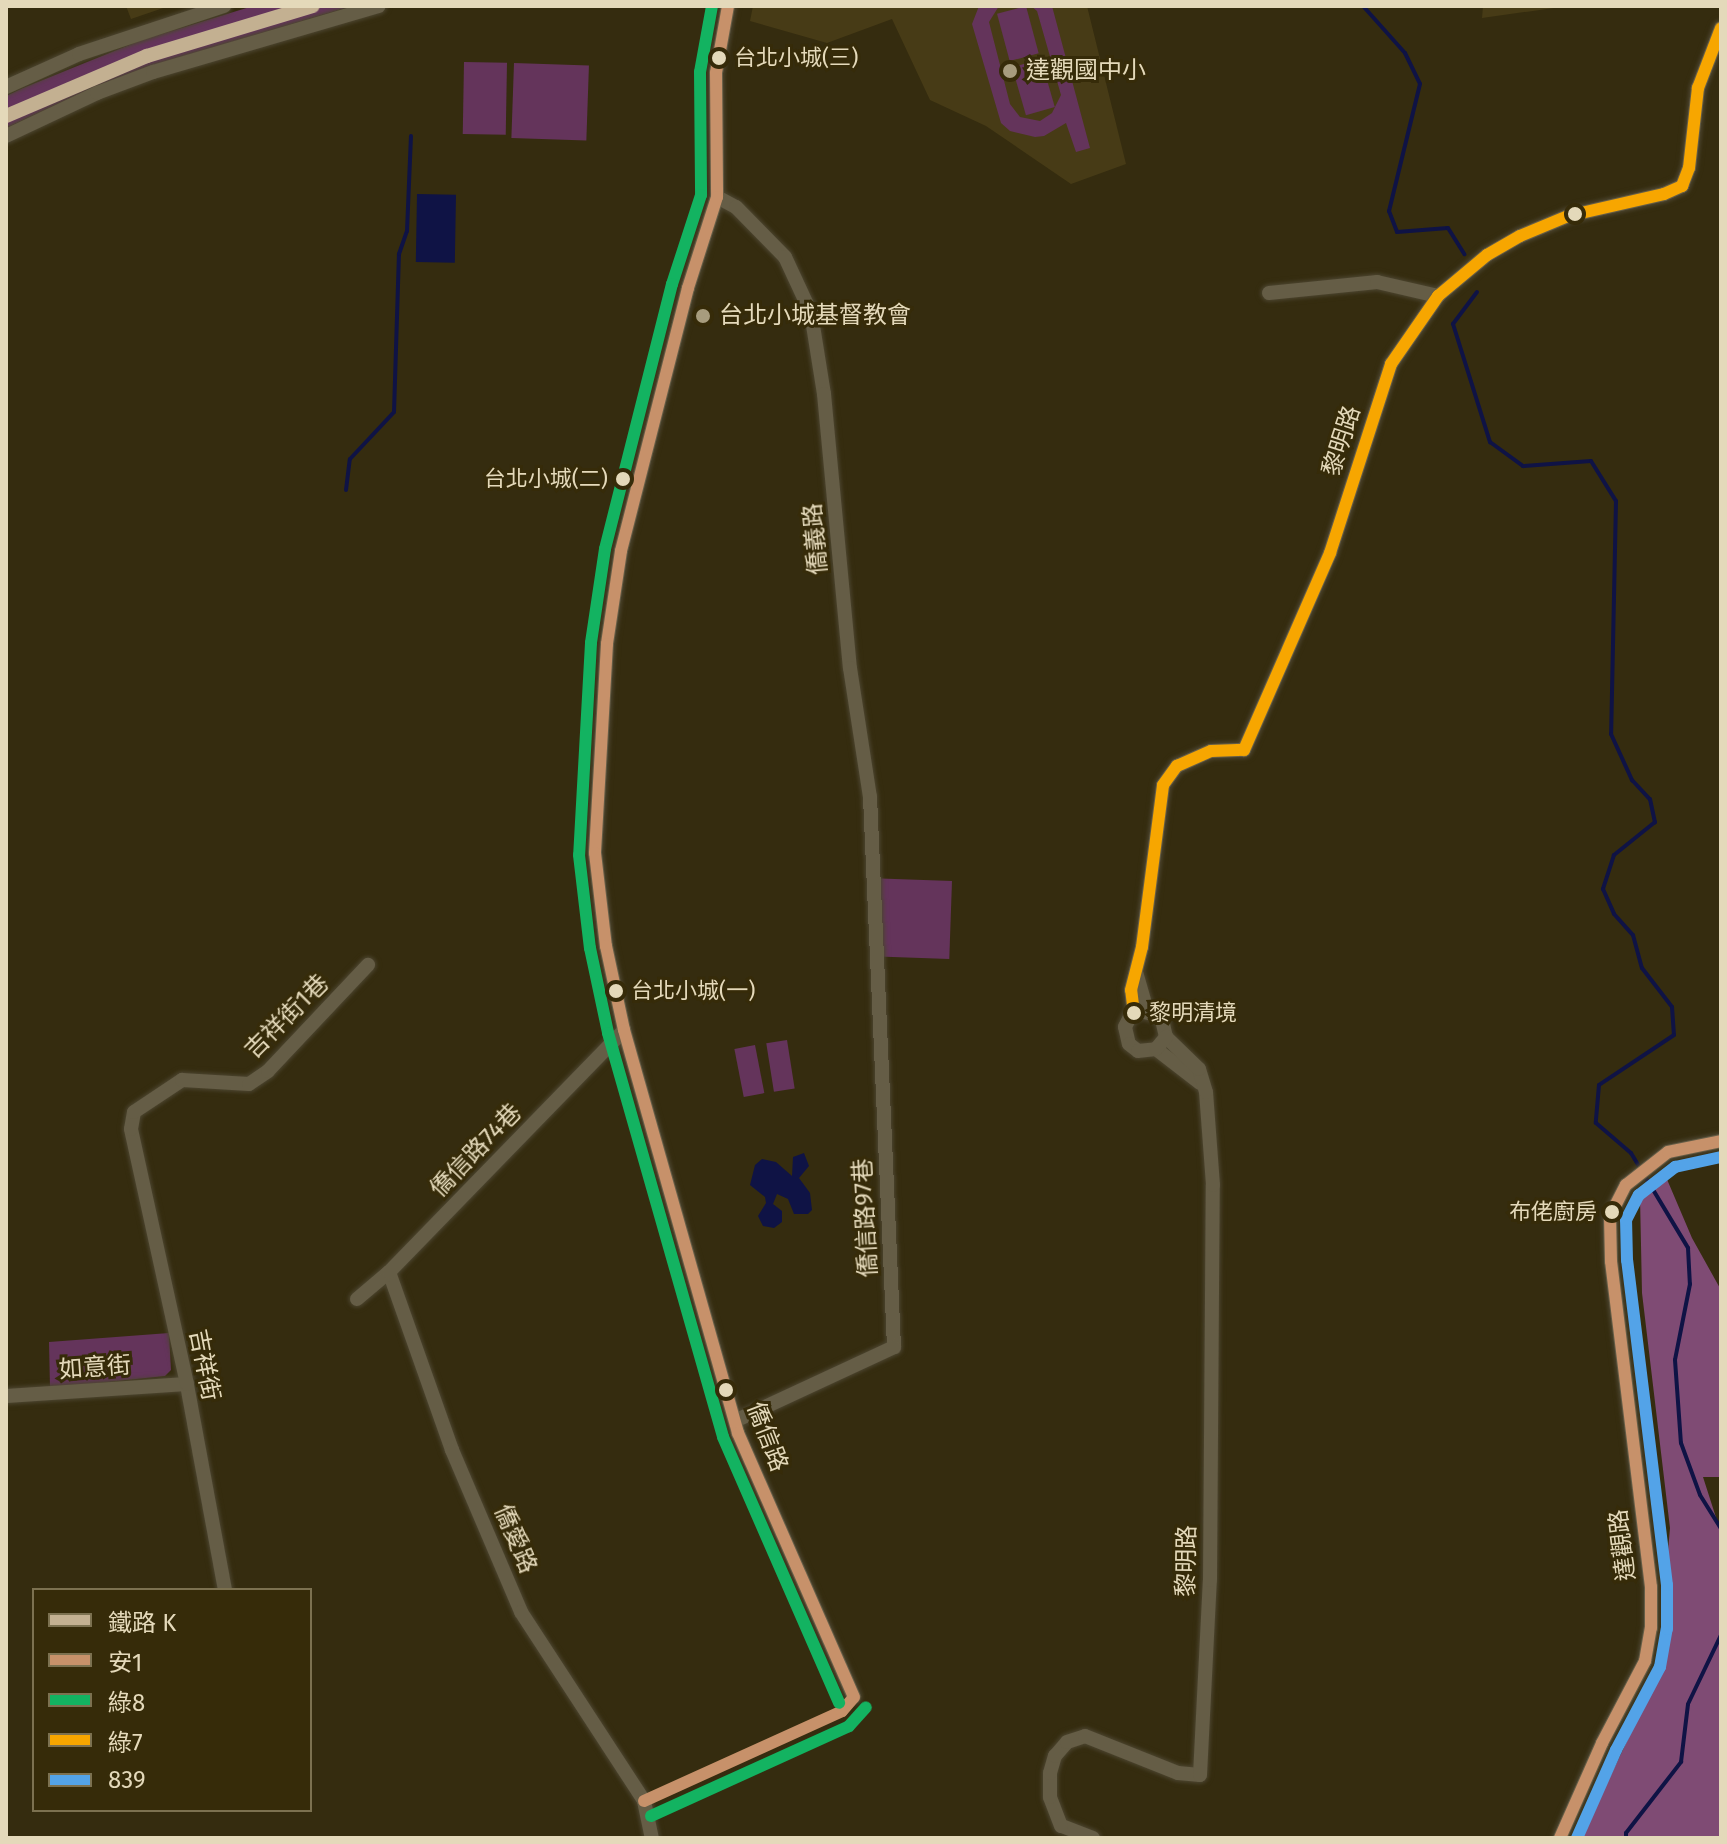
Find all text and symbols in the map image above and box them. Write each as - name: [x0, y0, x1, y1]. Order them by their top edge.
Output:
- place label: 台北小城(三): [734, 45, 858, 71]
- marker: 台北小城(三): [711, 50, 727, 66]
- place label: 達觀國中小: [1026, 57, 1146, 85]
- marker: 達觀國中小: [1001, 62, 1019, 80]
- unlabelled marker: [1567, 206, 1583, 222]
- place label: 台北小城基督教會: [719, 302, 911, 330]
- marker: 台北小城基督教會: [694, 307, 712, 325]
- street label: 黎明路: [1317, 402, 1367, 480]
- place label: 台北小城(二): [484, 466, 608, 492]
- marker: 台北小城(二): [615, 471, 631, 487]
- street label: 僑義路: [799, 502, 833, 576]
- street label: 吉祥街1巷: [239, 969, 335, 1065]
- place label: 台北小城(一): [631, 978, 755, 1004]
- marker: 台北小城(一): [608, 983, 624, 999]
- place label: 黎明清境: [1149, 1000, 1237, 1026]
- marker: 黎明清境: [1126, 1005, 1142, 1021]
- street label: 僑信路74巷: [424, 1098, 528, 1204]
- street label: 僑信路97巷: [849, 1158, 883, 1278]
- place label: 布佬廚房: [1509, 1199, 1597, 1225]
- marker: 布佬廚房: [1604, 1204, 1620, 1220]
- street label: 吉祥街: [183, 1327, 225, 1403]
- street label: 如意街: [58, 1351, 132, 1385]
- unlabelled marker: [718, 1382, 734, 1398]
- street label: 僑信路: [741, 1398, 793, 1476]
- street label: 僑愛路: [488, 1500, 542, 1578]
- street label: 達觀路: [1604, 1508, 1642, 1582]
- street label: 黎明路: [1172, 1525, 1202, 1597]
- legend: [32, 1588, 312, 1812]
- text: 鐵路 K: [108, 1609, 177, 1637]
- text: 安1: [108, 1649, 142, 1677]
- text: 綠8: [108, 1689, 145, 1717]
- text: 綠7: [108, 1729, 143, 1757]
- text: 839: [108, 1766, 146, 1794]

